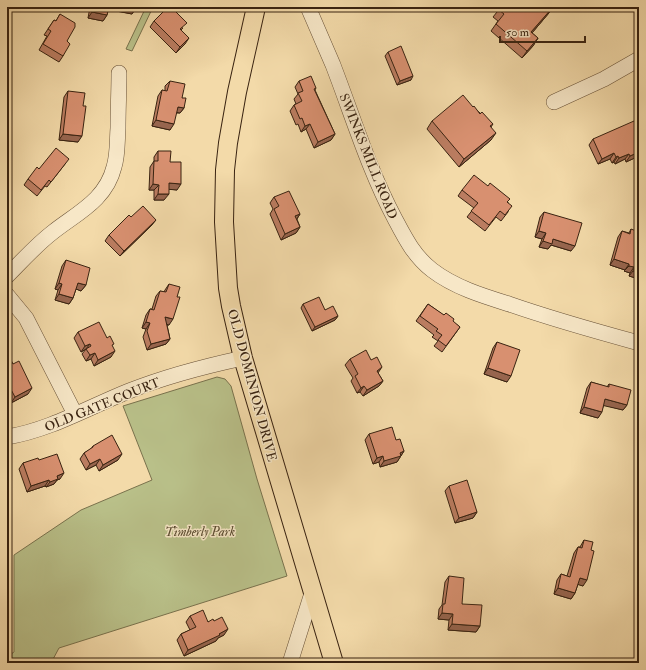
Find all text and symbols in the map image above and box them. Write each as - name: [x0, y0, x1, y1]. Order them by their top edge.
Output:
- scale bar: [500, 18, 585, 44]
- text: 50 m: [506, 25, 530, 40]
- street label: SWINKS MILL ROAD: [336, 91, 401, 222]
- street label: OLD DOMINION DRIVE: [224, 307, 280, 463]
- street label: OLD GATE COURT: [42, 374, 163, 435]
- park label: Timberly Park: [165, 524, 235, 540]

